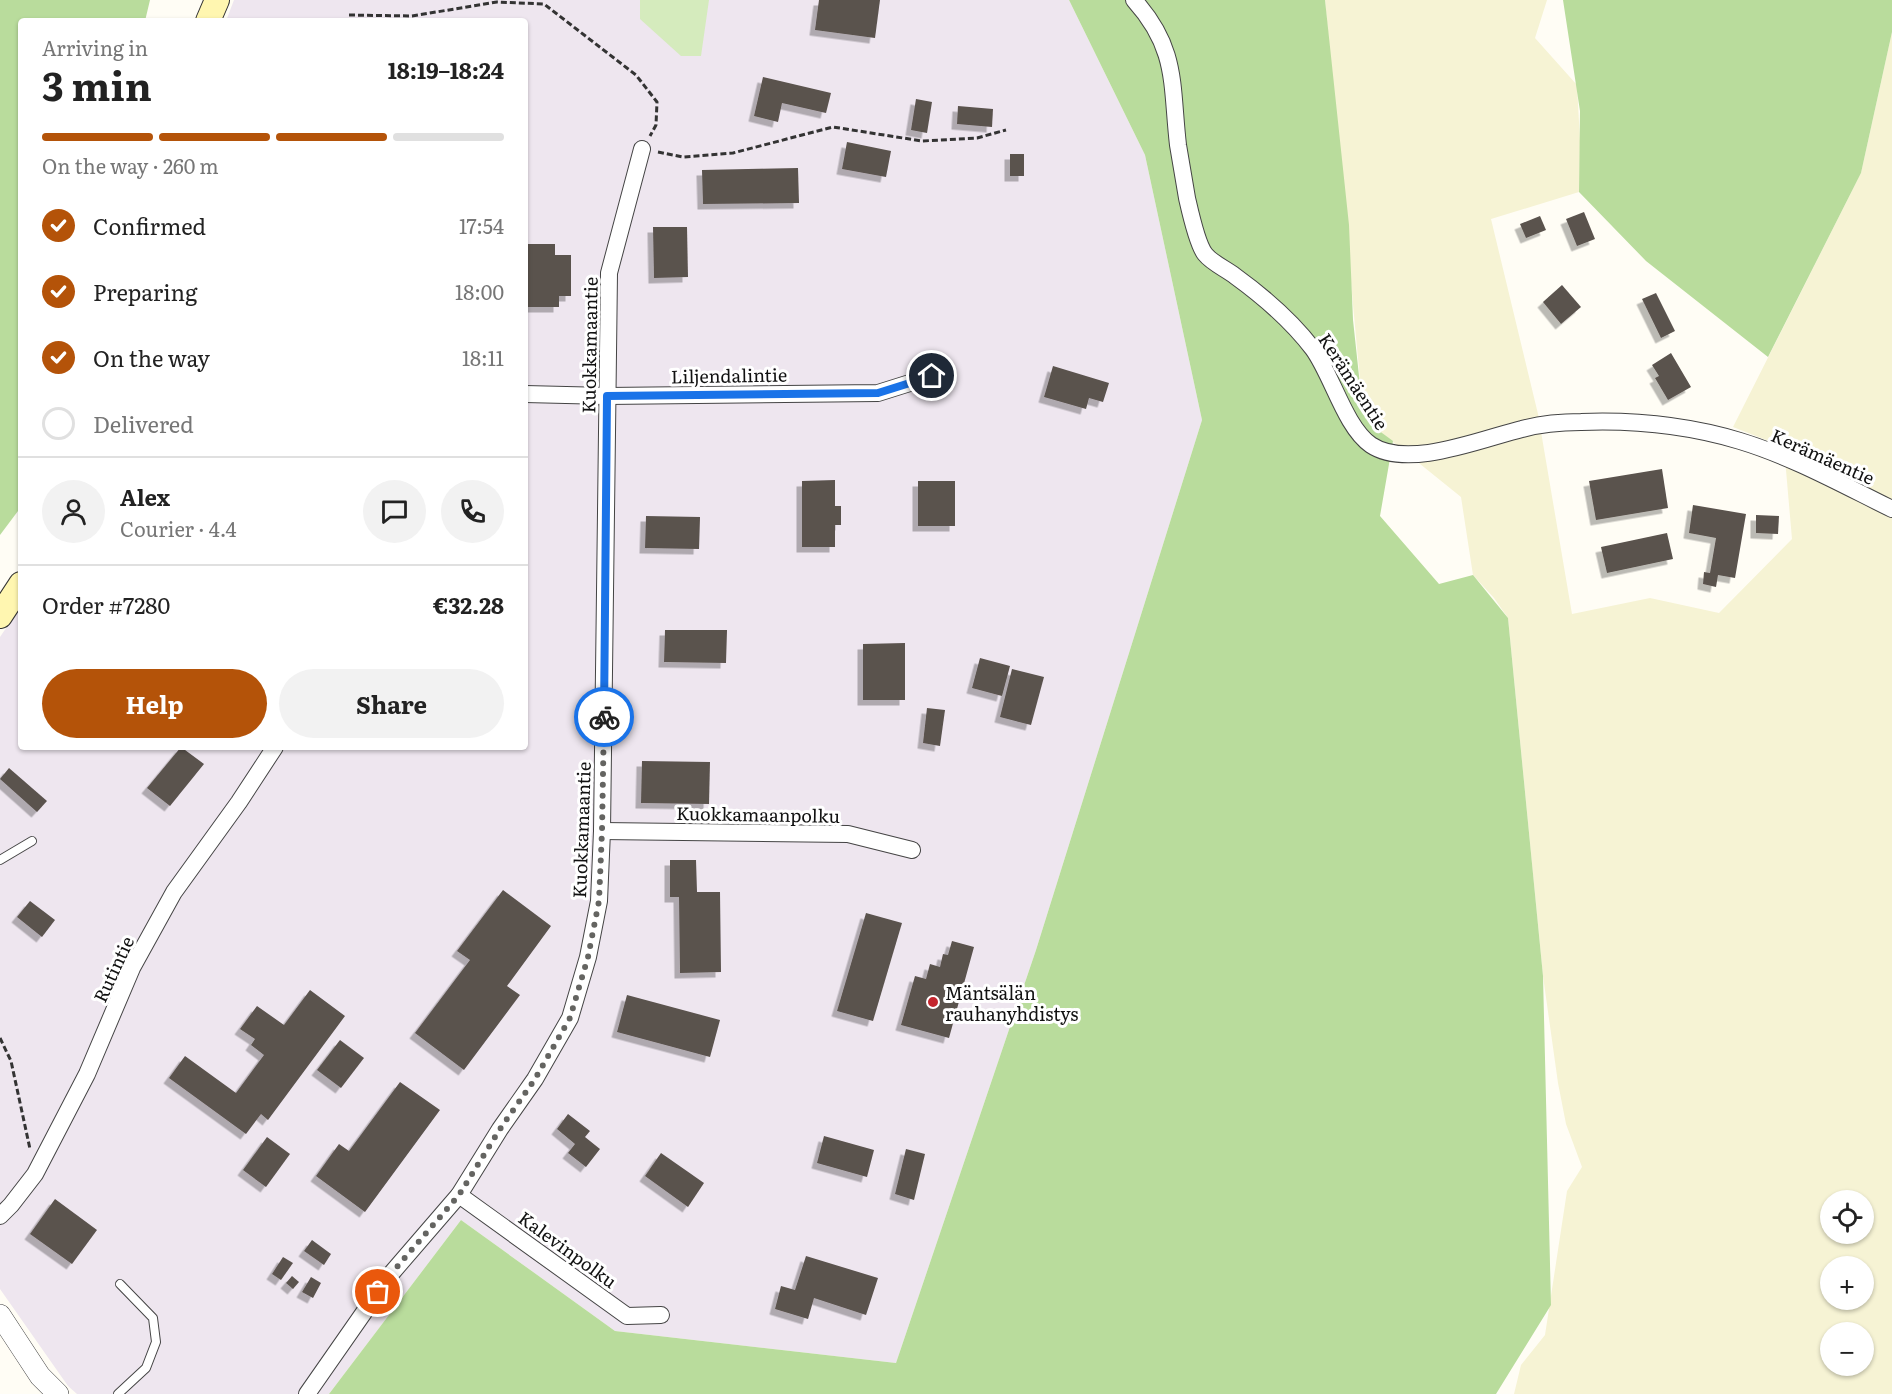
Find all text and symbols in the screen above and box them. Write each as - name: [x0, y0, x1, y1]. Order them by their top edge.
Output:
- text: Arriving in: [42, 32, 148, 62]
- text: 18:19–18:24: [388, 53, 504, 86]
- text: 3 min: [42, 55, 152, 113]
- text: On the way · 260 m: [42, 150, 219, 180]
- icon: check: [42, 209, 75, 242]
- text: Confirmed: [93, 209, 206, 242]
- text: 17:54: [459, 210, 504, 240]
- icon: check: [42, 275, 75, 308]
- text: Preparing: [93, 275, 197, 308]
- text: 18:00: [455, 276, 504, 306]
- street label: Kuokkamaantie: [574, 276, 604, 414]
- street label: Kerämäentie: [1313, 327, 1395, 435]
- icon: check: [42, 341, 75, 374]
- text: On the way: [93, 341, 210, 374]
- text: 18:11: [462, 342, 504, 372]
- pin: [906, 350, 957, 401]
- icon: home: [915, 359, 948, 392]
- street label: Liljendalintie: [671, 360, 787, 390]
- text: Delivered: [93, 407, 194, 440]
- street label: Kerämäentie: [1767, 421, 1879, 491]
- button: person: [42, 480, 105, 543]
- text: Alex: [120, 480, 170, 513]
- button: chat: [363, 480, 426, 543]
- button: phone: [441, 480, 504, 543]
- text: Courier · 4.4: [120, 513, 237, 543]
- text: Order #7280: [42, 588, 170, 621]
- text: €32.28: [433, 588, 504, 621]
- button: Help: [42, 669, 267, 738]
- button: Share: [279, 669, 504, 738]
- courier: [574, 687, 634, 747]
- icon: bike: [588, 701, 621, 734]
- street label: Kuokkamaantie: [565, 761, 597, 899]
- street label: Kuokkamaanpolku: [676, 799, 840, 829]
- street label: Rutintie: [86, 931, 140, 1007]
- place label: Mäntsälän rauhanyhdistys: [945, 979, 1078, 1027]
- marker: Mäntsälän rauhanyhdistys: [926, 995, 940, 1009]
- map controls: [1820, 1190, 1874, 1376]
- button: locate: [1820, 1190, 1874, 1244]
- street label: Kalevinpolku: [513, 1204, 623, 1294]
- button: +: [1820, 1256, 1874, 1310]
- pin: [352, 1266, 403, 1317]
- icon: bag: [361, 1275, 394, 1308]
- button: −: [1820, 1322, 1874, 1376]

